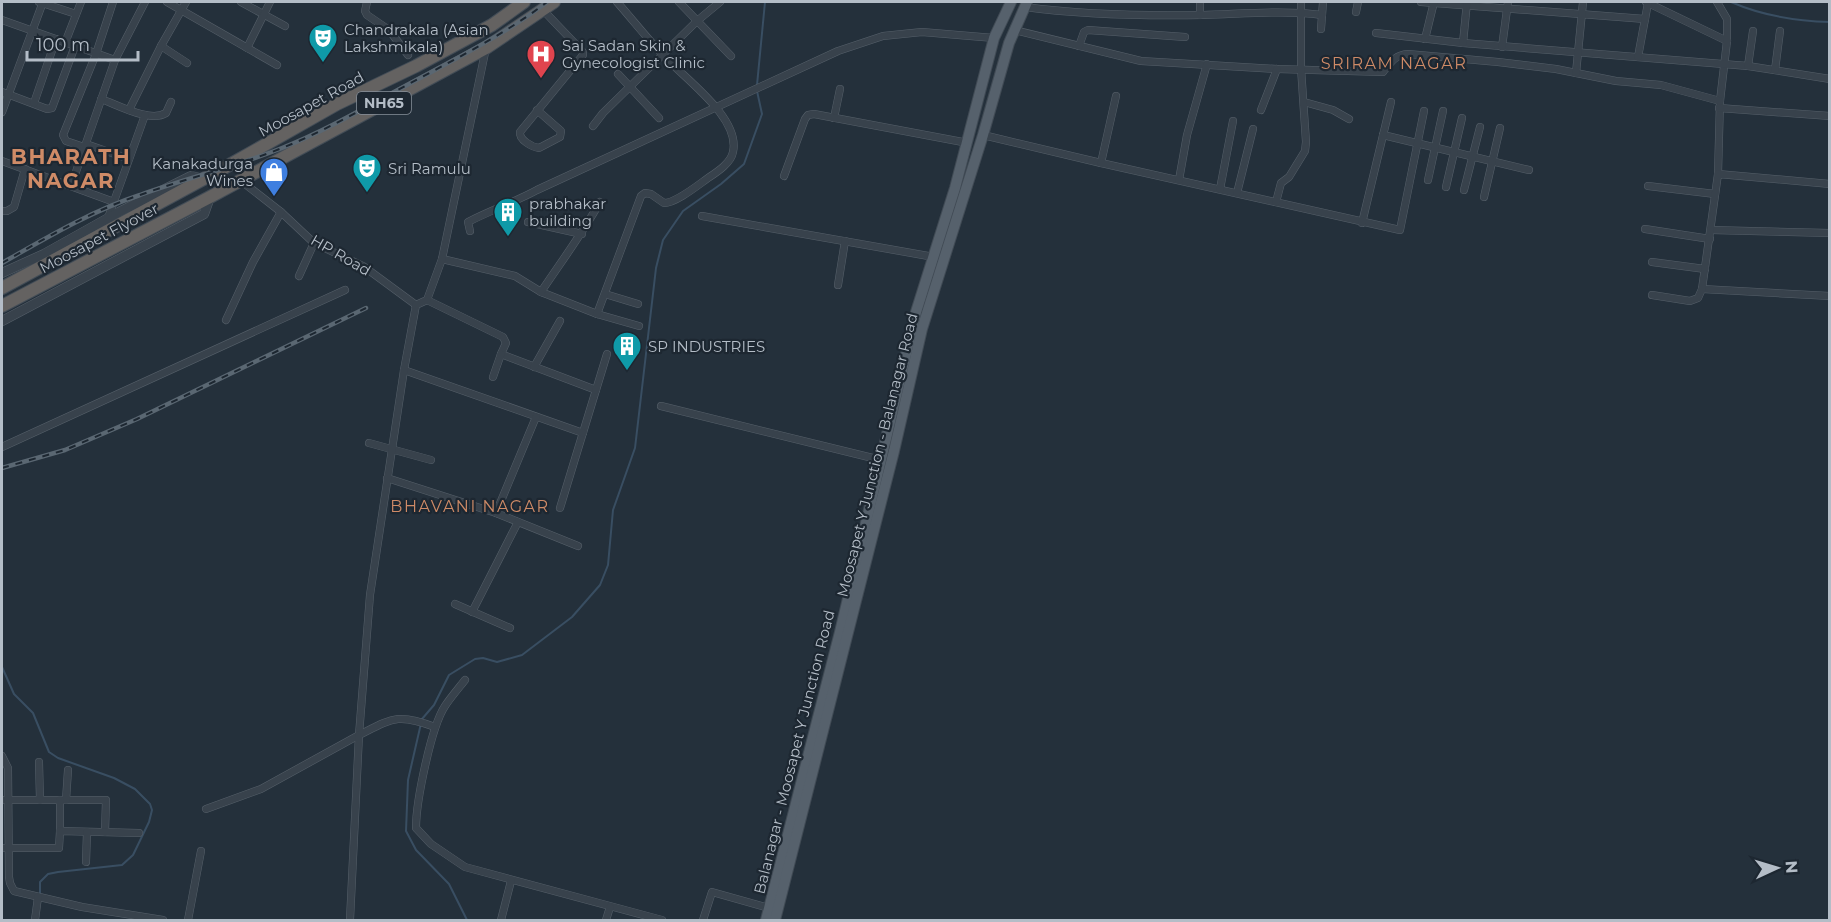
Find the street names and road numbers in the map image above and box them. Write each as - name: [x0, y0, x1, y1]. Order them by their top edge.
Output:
- street label: Moosapet Road: [255, 67, 367, 141]
- road number: NH65: [357, 92, 411, 114]
- street label: Moosapet Flyover: [36, 199, 162, 277]
- street label: HP Road: [308, 230, 374, 280]
- street label: Moosapet Y Junction - Balanagar Road: [832, 311, 922, 599]
- street label: Balanagar - Moosapet Y Junction Road: [749, 608, 839, 896]

